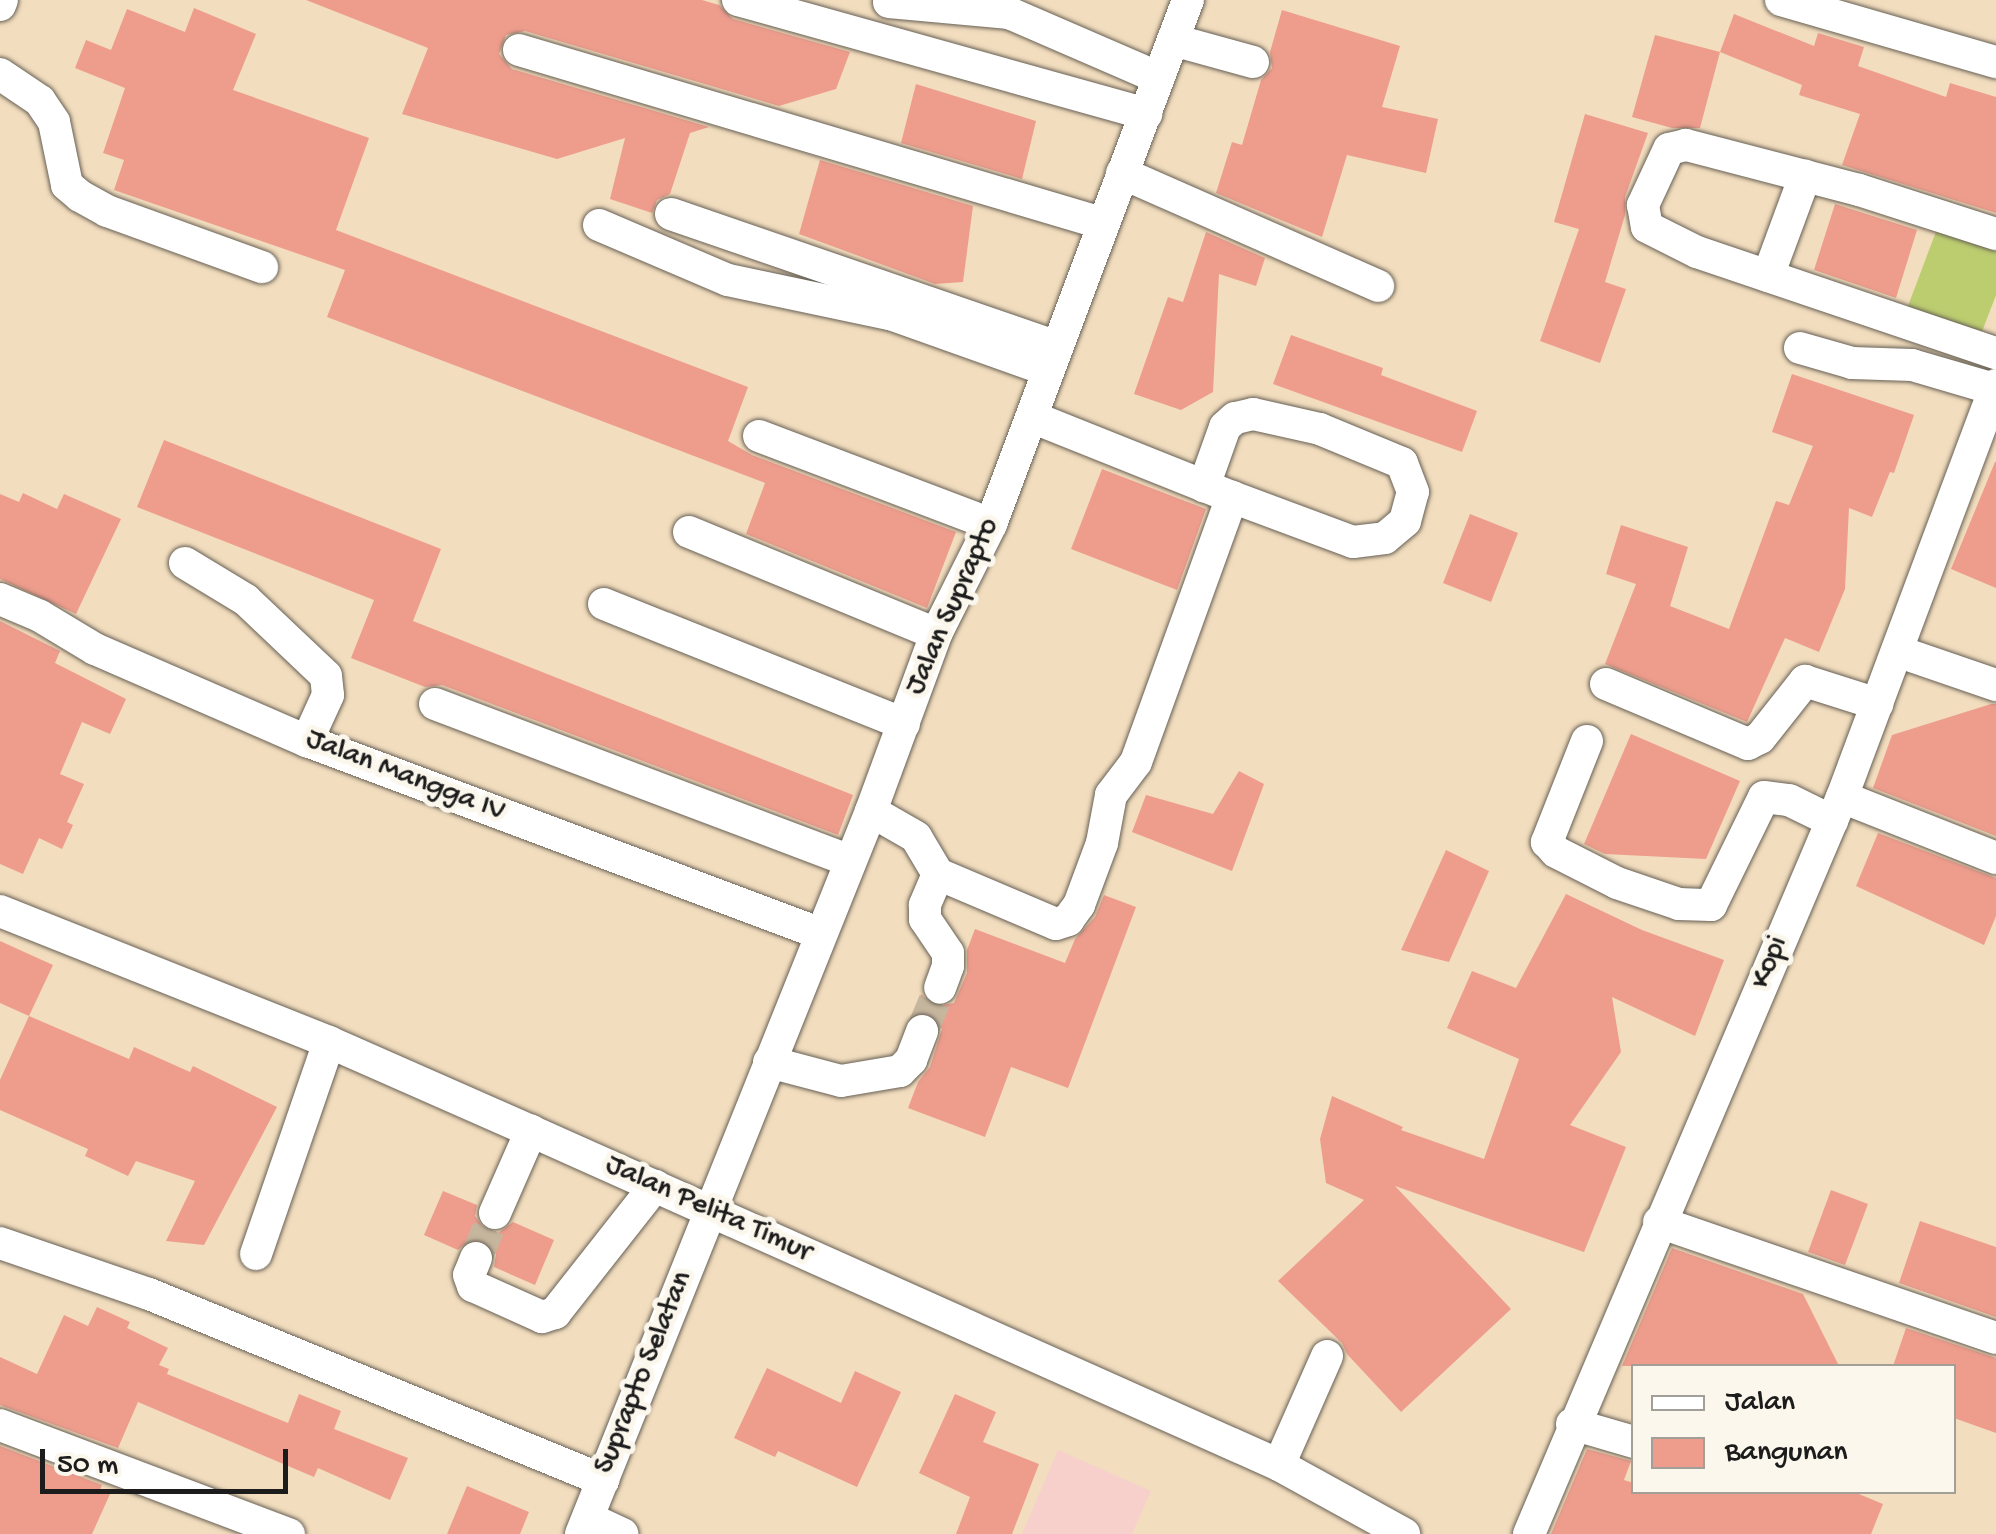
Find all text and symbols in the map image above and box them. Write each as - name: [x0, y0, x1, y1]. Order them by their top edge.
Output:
- street label: Jalan Suprapto: [899, 513, 1009, 701]
- street label: Jalan Mangga IV: [300, 722, 510, 832]
- street label: Kopi: [1744, 931, 1798, 995]
- street label: Jalan Pelita Timur: [599, 1148, 817, 1272]
- street label: Suprapto Selatan: [588, 1266, 702, 1480]
- legend: [1631, 1364, 1956, 1494]
- text: Jalan: [1725, 1386, 1795, 1421]
- scale bar: [45, 1429, 292, 1491]
- text: Bangunan: [1725, 1436, 1848, 1471]
- text: 50 m: [57, 1449, 118, 1484]

